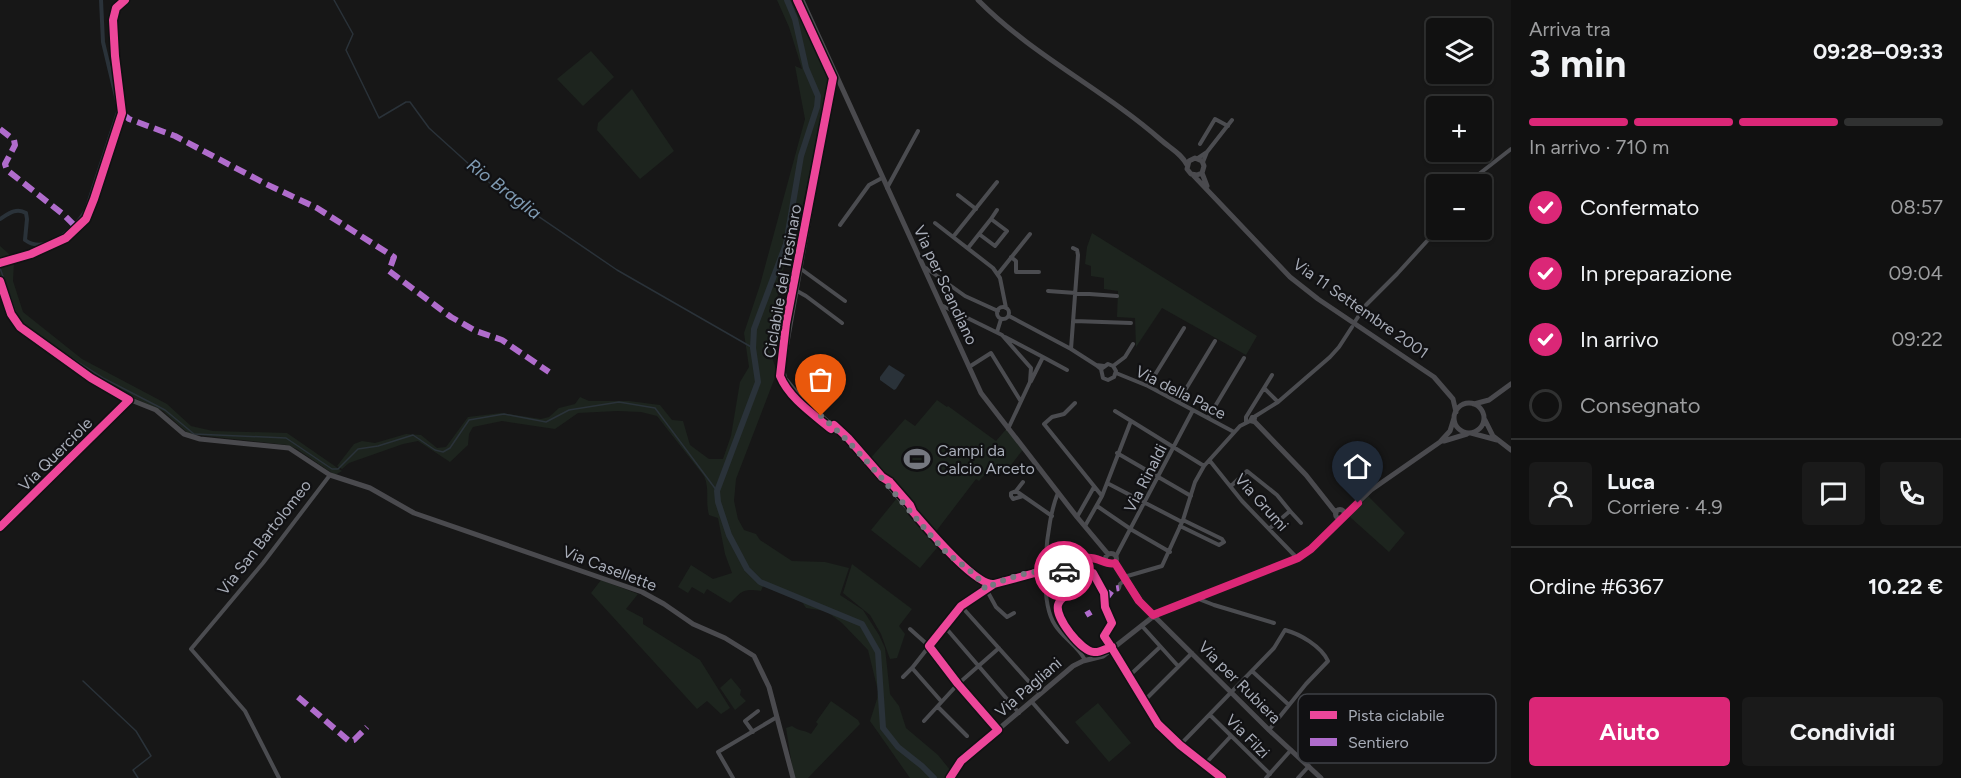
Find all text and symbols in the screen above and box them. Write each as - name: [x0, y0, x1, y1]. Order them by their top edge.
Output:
- text: Arriva tra: [1529, 17, 1611, 41]
- map controls: [1426, 18, 1492, 240]
- button: layers: [1426, 18, 1492, 84]
- text: 09:28–09:33: [1813, 38, 1943, 65]
- text: 3 min: [1529, 40, 1626, 87]
- button: +: [1426, 96, 1492, 162]
- text: In arrivo · 710 m: [1529, 135, 1669, 159]
- water label: Rio Braglia: [462, 154, 546, 224]
- button: −: [1426, 174, 1492, 240]
- icon: check: [1529, 191, 1562, 224]
- text: Confermato: [1580, 194, 1699, 221]
- text: 08:57: [1891, 195, 1943, 219]
- street label: Ciclabile del Tresinaro: [760, 203, 805, 359]
- street label: Via per Scandiano: [910, 223, 982, 348]
- street label: Via 11 Settembre 2001: [1289, 255, 1432, 362]
- icon: check: [1529, 257, 1562, 290]
- text: In preparazione: [1580, 260, 1732, 287]
- text: 09:04: [1889, 261, 1943, 285]
- icon: check: [1529, 323, 1562, 356]
- text: In arrivo: [1580, 326, 1659, 353]
- text: 09:22: [1891, 327, 1943, 351]
- pin: [795, 354, 846, 416]
- street label: Via della Pace: [1132, 362, 1229, 423]
- icon: bag: [804, 363, 837, 396]
- text: Consegnato: [1580, 392, 1701, 419]
- street label: Via Querciole: [15, 413, 96, 495]
- place label: Campi da Calcio Arceto: [937, 441, 1035, 478]
- street label: Via Rinaldi: [1120, 441, 1171, 516]
- pin: [1332, 441, 1383, 503]
- sports icon: Campi da Calcio Arceto: [902, 444, 932, 474]
- icon: home: [1341, 450, 1374, 483]
- button: person: [1529, 462, 1592, 525]
- button: chat: [1802, 462, 1865, 525]
- button: phone: [1880, 462, 1943, 525]
- text: Luca: [1607, 468, 1655, 495]
- street label: Via Grumi: [1231, 470, 1292, 535]
- street label: Via San Bartolomeo: [214, 476, 315, 599]
- text: Corriere · 4.9: [1607, 495, 1723, 519]
- courier: [1034, 541, 1094, 601]
- street label: Via Casellette: [560, 542, 660, 595]
- icon: car: [1048, 555, 1081, 588]
- text: Ordine #6367: [1529, 573, 1664, 600]
- text: 10.22 €: [1868, 573, 1943, 600]
- street label: Via per Rubiera: [1194, 637, 1285, 728]
- street label: Via Pagliani: [991, 653, 1065, 721]
- legend: [1298, 694, 1496, 763]
- button: Aiuto: [1529, 697, 1730, 766]
- button: Condividi: [1742, 697, 1943, 766]
- text: Pista ciclabile: [1348, 706, 1445, 725]
- street label: Via Filzi: [1222, 710, 1274, 762]
- text: Sentiero: [1348, 733, 1409, 752]

